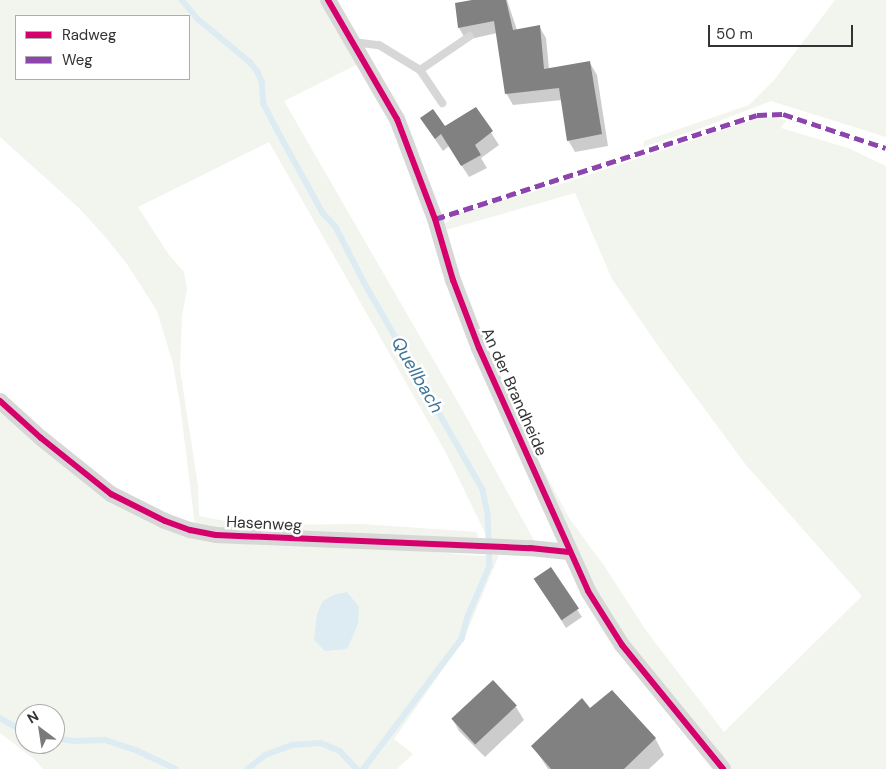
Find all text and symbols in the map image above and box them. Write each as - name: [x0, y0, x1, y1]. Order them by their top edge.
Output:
- legend: [15, 15, 190, 80]
- scale bar: [711, 15, 856, 47]
- text: 50 m: [716, 24, 753, 44]
- text: Radweg: [62, 25, 116, 45]
- text: Weg: [62, 50, 93, 70]
- street label: An der Brandheide: [477, 325, 551, 459]
- water label: Quellbach: [387, 333, 447, 417]
- street label: Hasenweg: [226, 512, 302, 536]
- north arrow: [15, 704, 65, 754]
- text: N: [24, 707, 42, 727]

